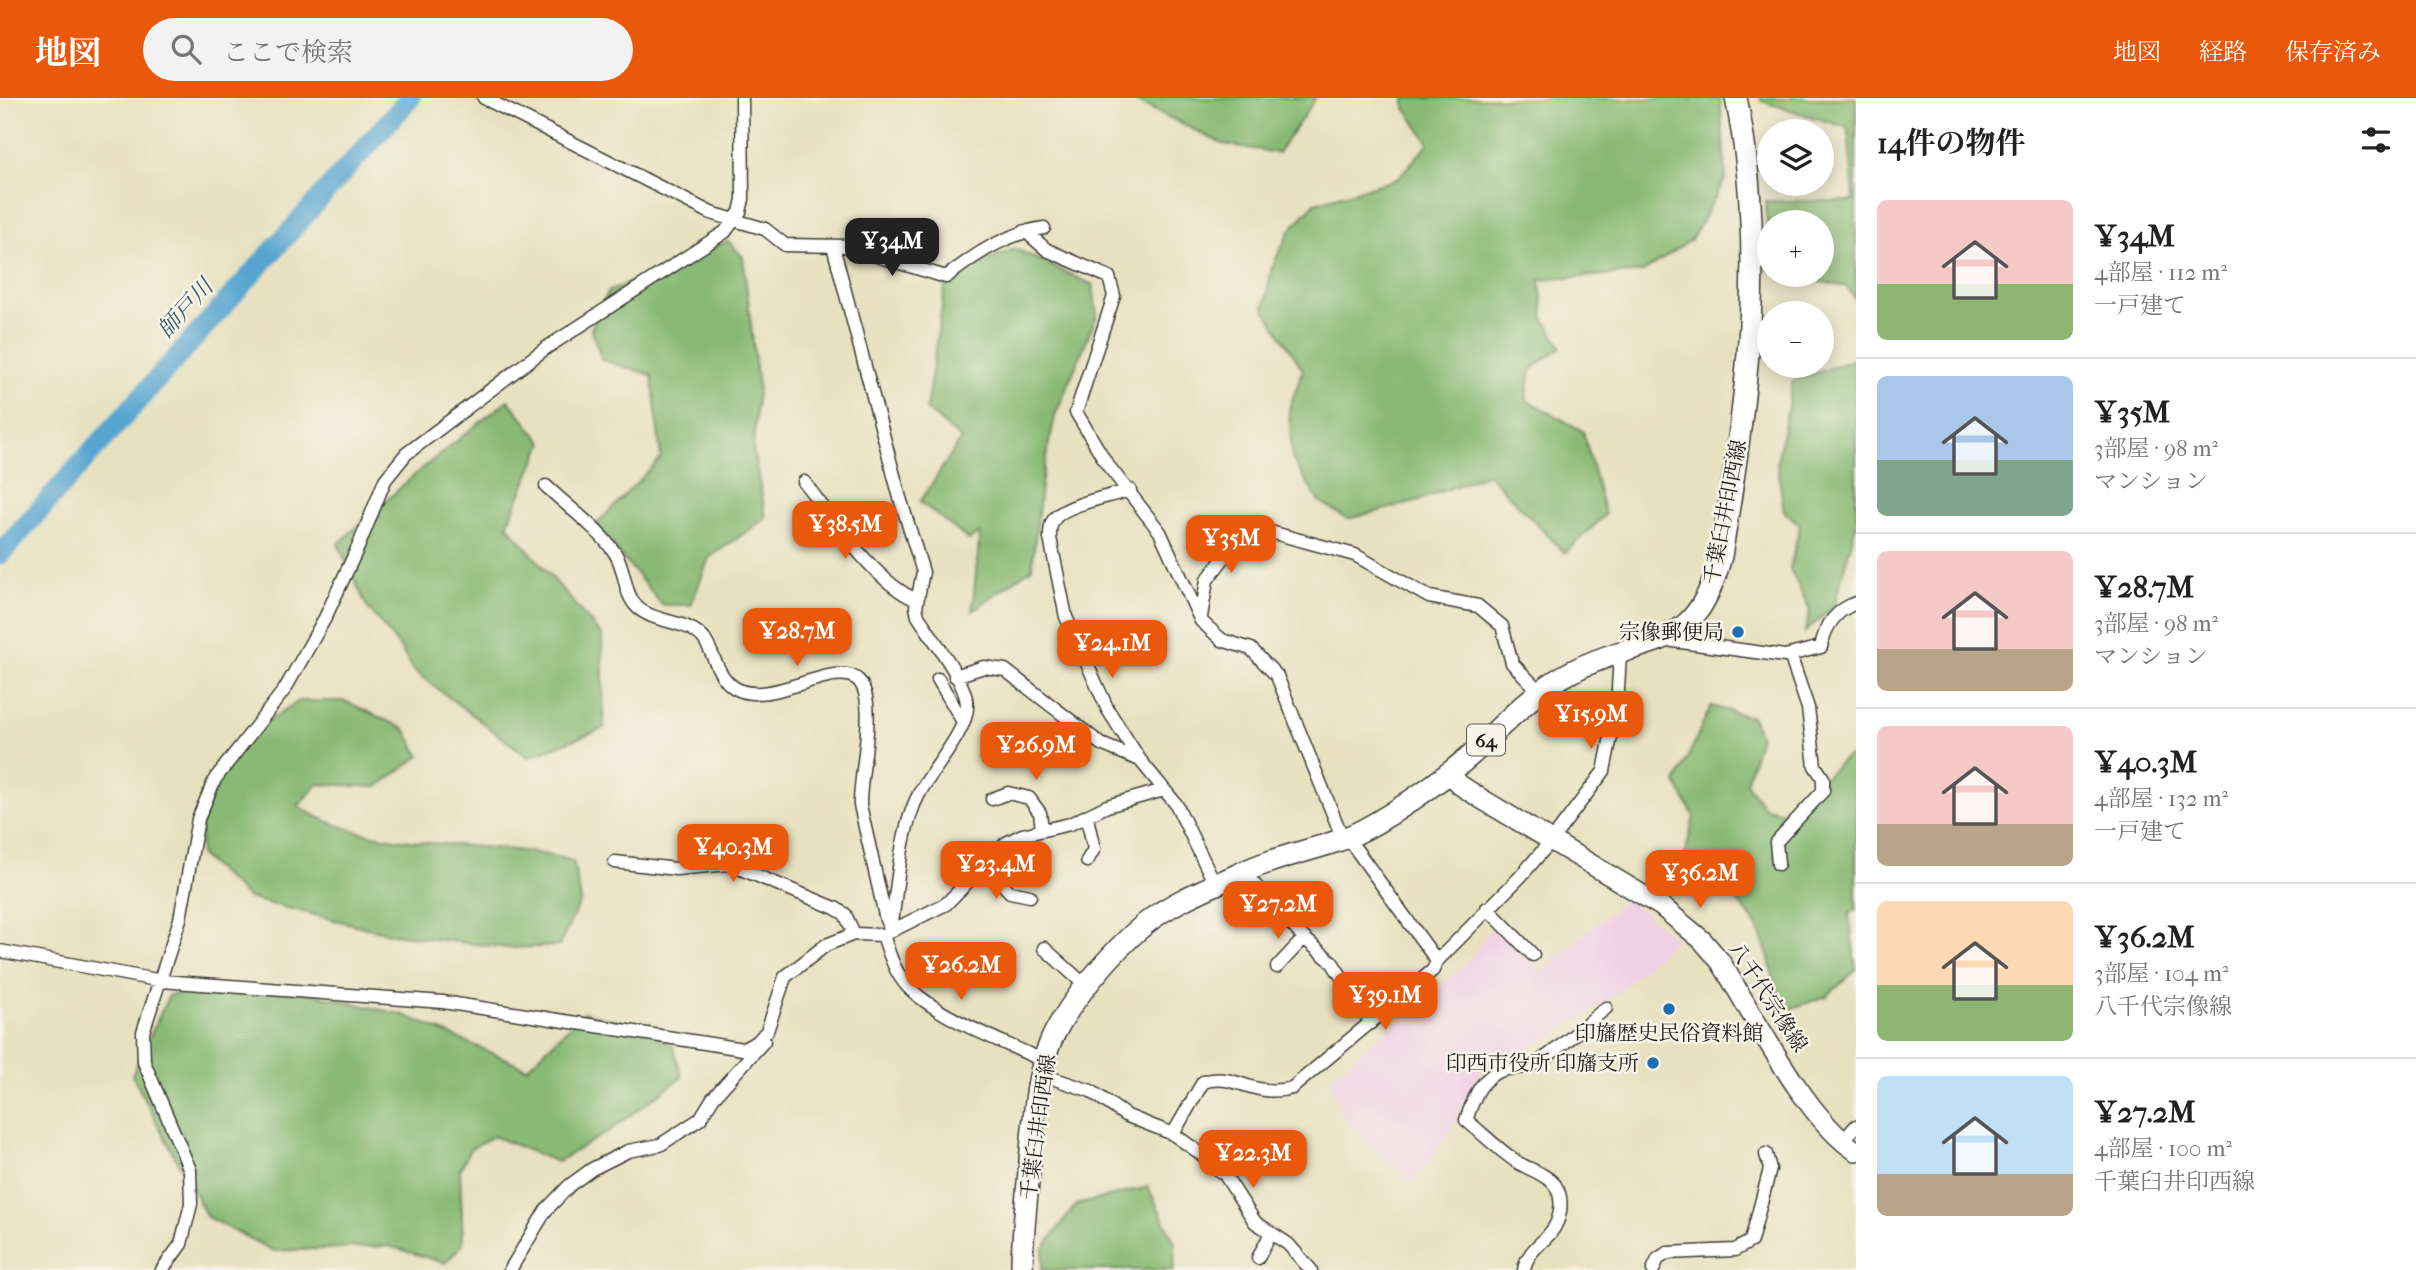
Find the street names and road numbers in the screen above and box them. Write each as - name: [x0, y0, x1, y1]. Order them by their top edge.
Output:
- street label: 千葉臼井印西線: [1699, 438, 1751, 586]
- road number: 64: [1467, 724, 1505, 755]
- street label: 八千代宗像線: [1724, 938, 1812, 1056]
- street label: 千葉臼井印西線: [1016, 1053, 1060, 1201]

